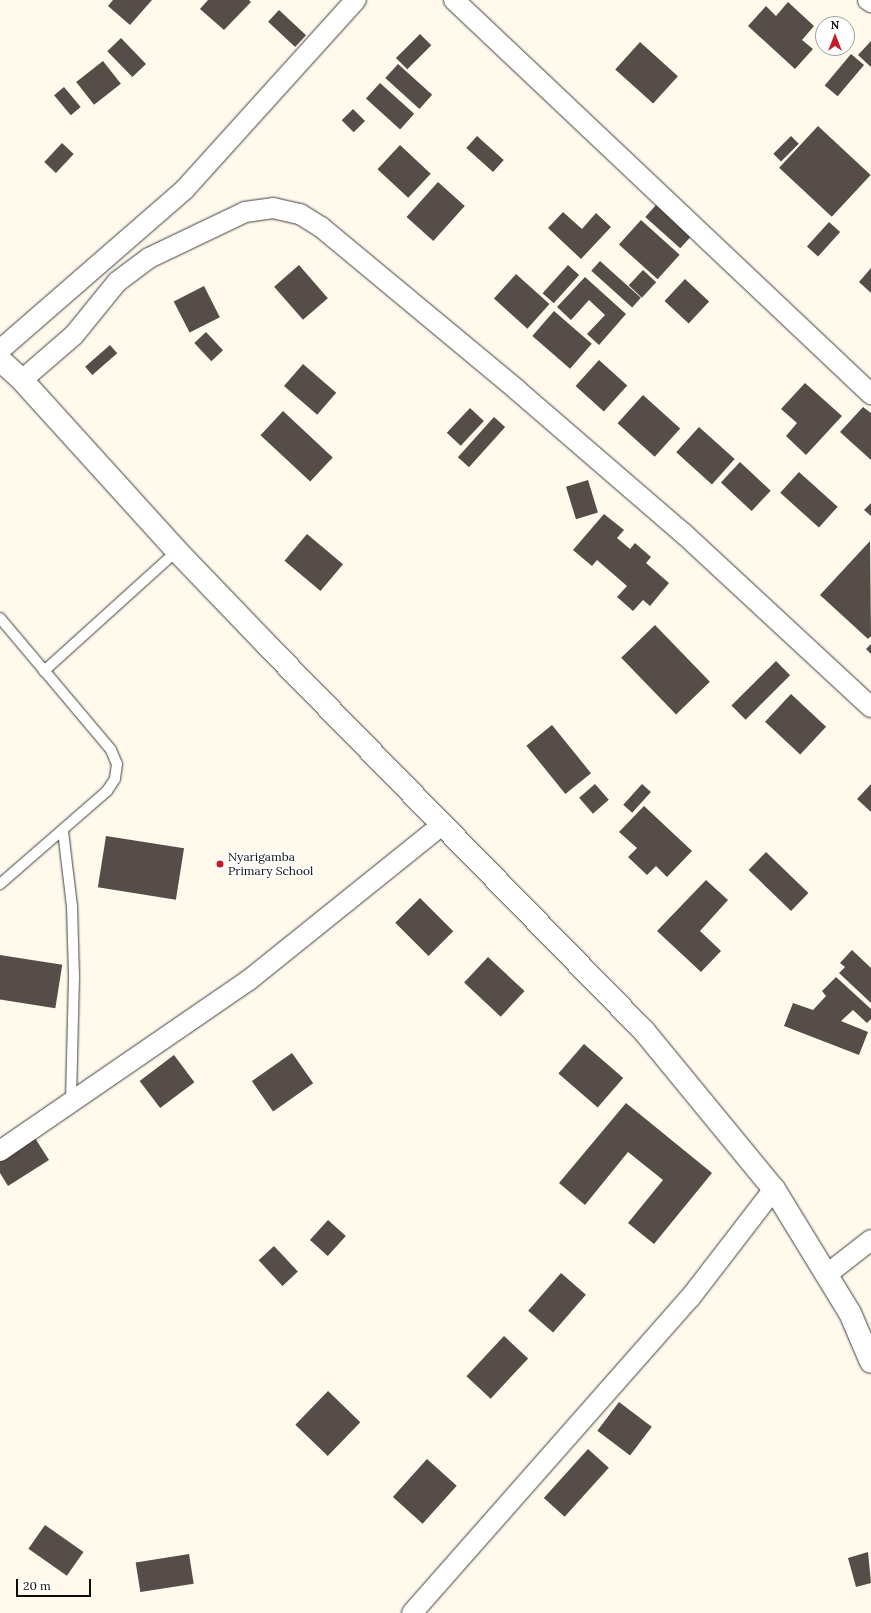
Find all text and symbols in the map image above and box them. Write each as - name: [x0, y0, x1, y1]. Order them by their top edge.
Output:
- north arrow: [815, 16, 855, 56]
- text: N: [831, 18, 839, 32]
- place label: Nyarigamba Primary School: [228, 850, 313, 878]
- marker: Nyarigamba Primary School: [215, 859, 225, 869]
- scale bar: [18, 1571, 93, 1597]
- text: 20 m: [23, 1578, 51, 1593]

